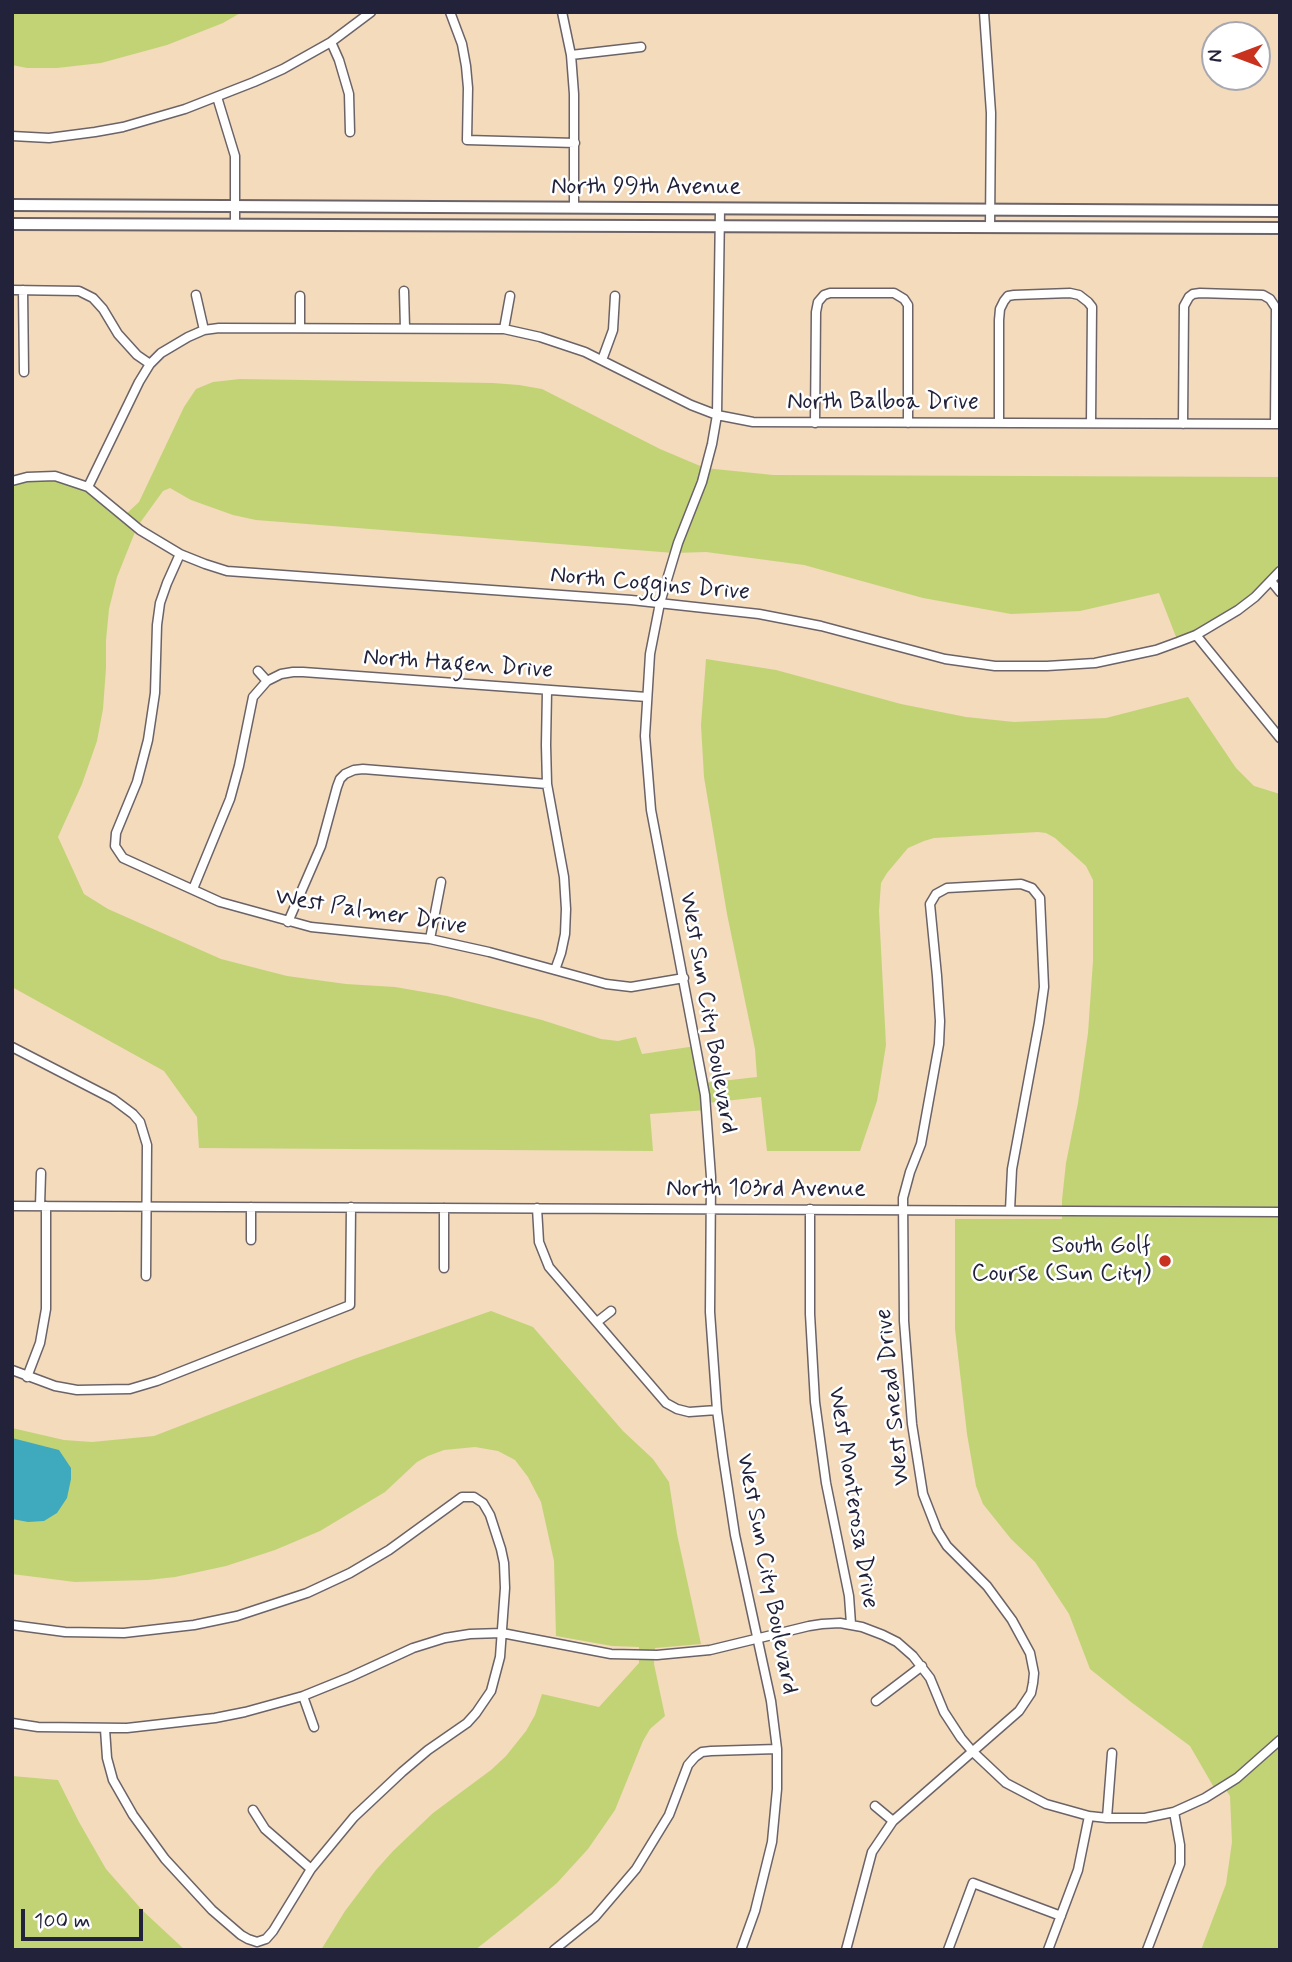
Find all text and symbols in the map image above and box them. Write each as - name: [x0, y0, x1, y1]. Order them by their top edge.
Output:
- north arrow: [1201, 21, 1271, 91]
- text: N: [1204, 50, 1229, 62]
- street label: North 99th Avenue: [551, 174, 741, 202]
- street label: North Balboa Drive: [787, 389, 979, 417]
- street label: North Coggins Drive: [549, 562, 751, 608]
- street label: North Hagen Drive: [362, 644, 554, 686]
- street label: West Palmer Drive: [273, 884, 469, 942]
- street label: West Sun City Boulevard: [672, 890, 742, 1136]
- street label: North 103rd Avenue: [666, 1176, 866, 1204]
- place label: South Golf Course (Sun City): [971, 1233, 1151, 1289]
- marker: South Golf Course (Sun City): [1157, 1253, 1173, 1269]
- street label: West Snead Drive: [870, 1307, 918, 1487]
- street label: West Monterosa Drive: [820, 1385, 884, 1611]
- street label: West Sun City Boulevard: [729, 1451, 803, 1697]
- scale bar: [24, 1896, 147, 1940]
- text: 100 m: [34, 1907, 90, 1935]

